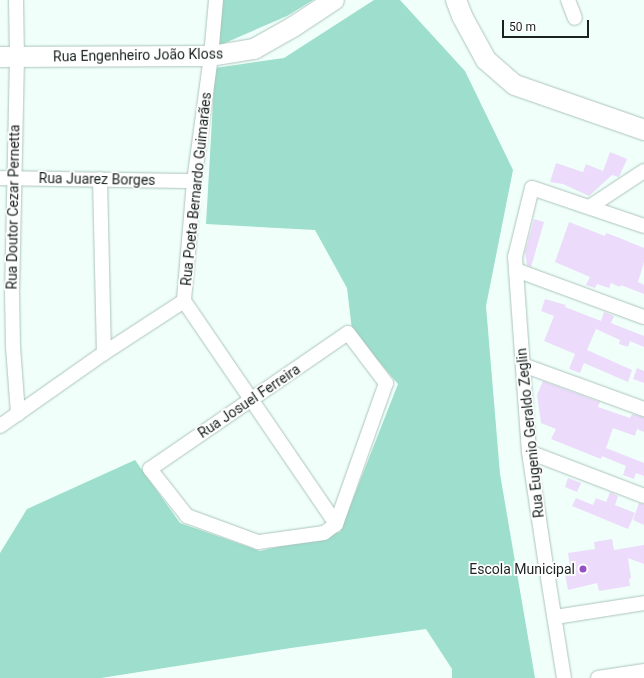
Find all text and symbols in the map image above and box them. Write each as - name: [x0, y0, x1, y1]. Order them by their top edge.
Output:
- scale bar: [504, 12, 591, 38]
- text: 50 m: [509, 20, 536, 34]
- street label: Rua Engenheiro João Kloss: [53, 45, 223, 65]
- street label: Rua Poeta Bernardo Guimarães: [177, 91, 215, 287]
- street label: Rua Doutor Cezar Pernetta: [3, 124, 23, 290]
- street label: Rua Juarez Borges: [38, 170, 156, 188]
- street label: Rua Eugenio Geraldo Zeglin: [513, 347, 547, 519]
- street label: Rua Josuel Ferreira: [195, 361, 303, 441]
- place label: Escola Municipal: [469, 561, 575, 577]
- marker: Escola Municipal: [578, 564, 588, 574]

